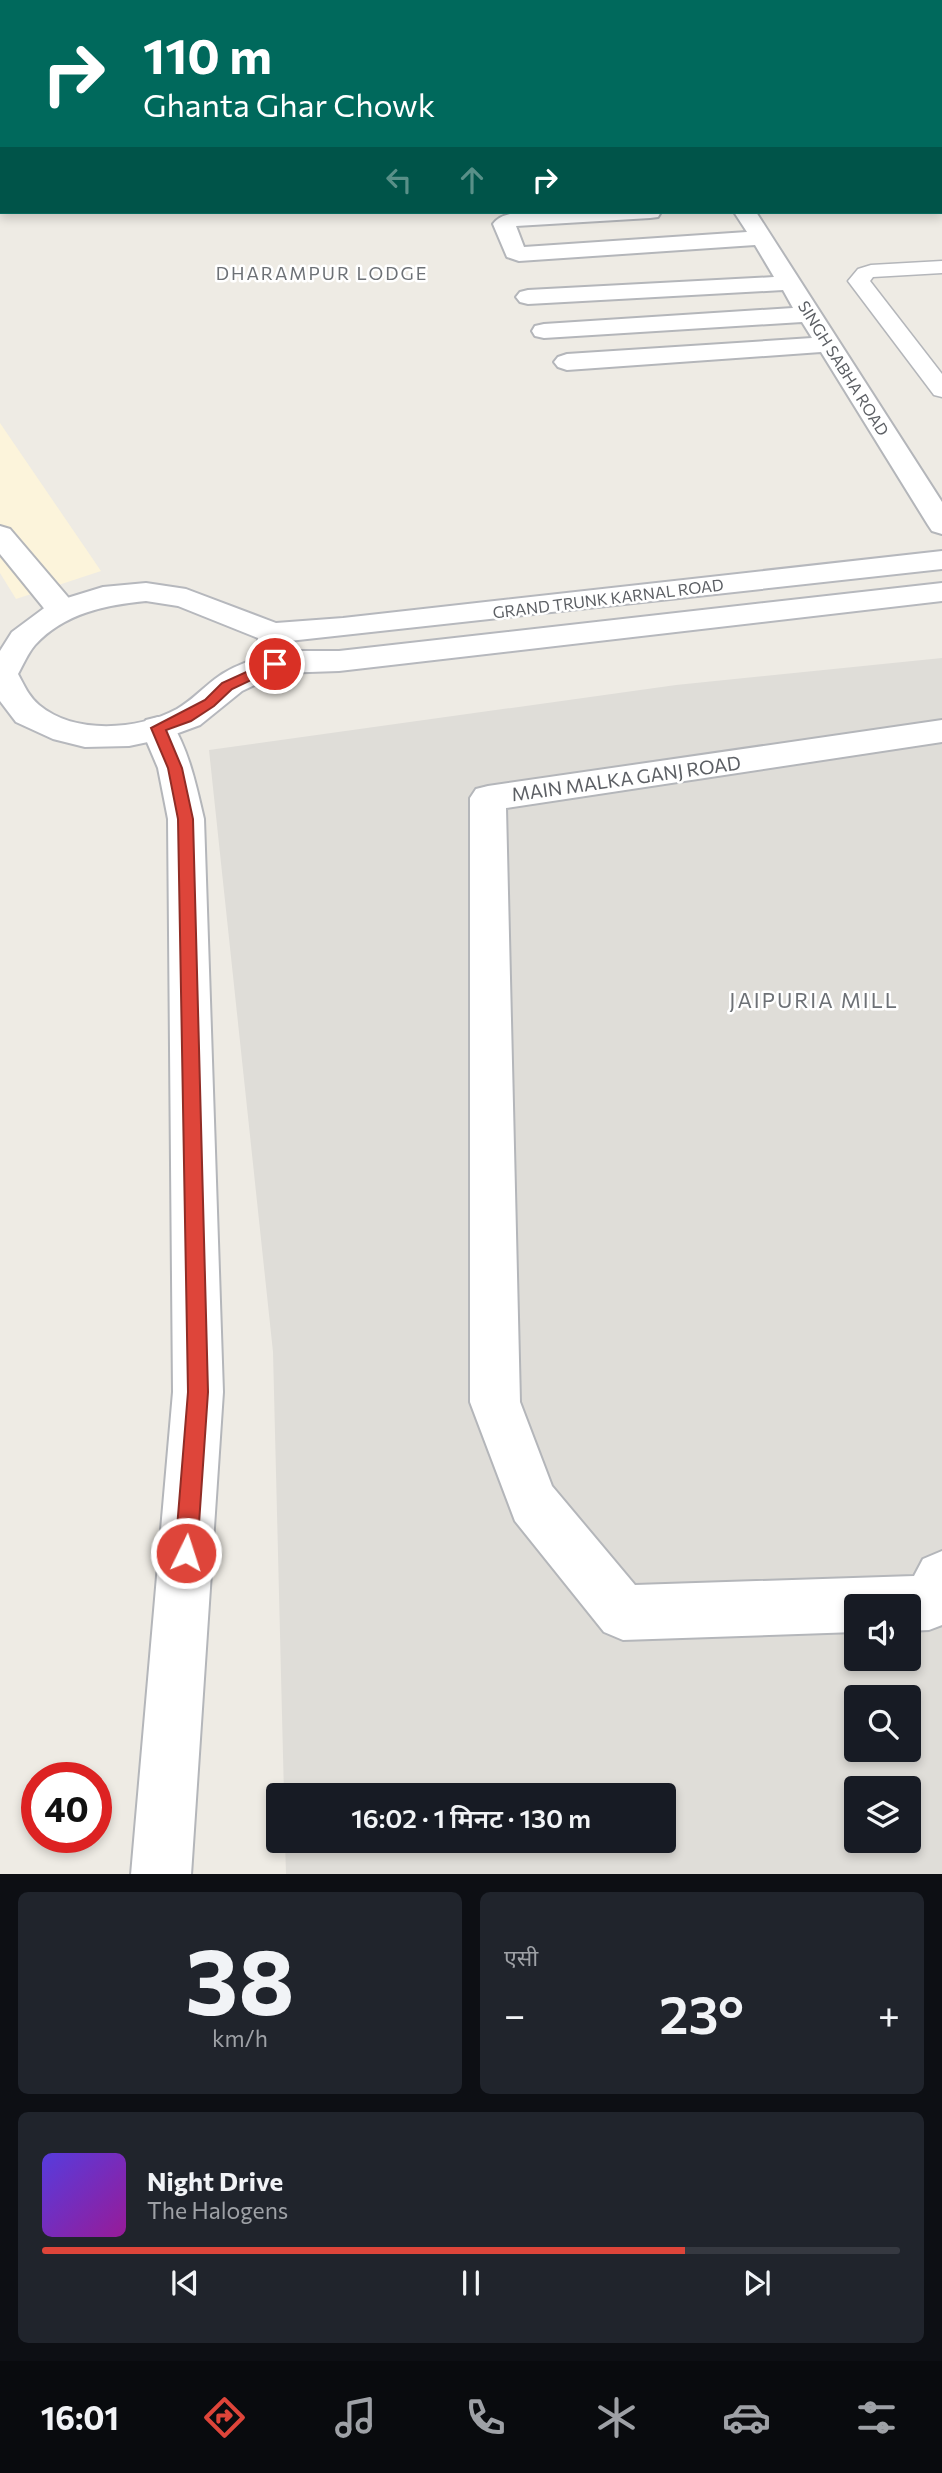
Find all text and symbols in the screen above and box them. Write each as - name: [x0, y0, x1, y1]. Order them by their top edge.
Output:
- text: 110 m: [143, 24, 272, 84]
- icon: right: [28, 28, 119, 119]
- text: Ghanta Ghar Chowk: [143, 84, 435, 124]
- icon: left: [380, 161, 418, 199]
- icon: ahead: [453, 161, 491, 199]
- icon: right: [526, 161, 564, 199]
- district label: DHARAMPUR LODGE: [216, 262, 428, 284]
- street label: SINGH SABHA ROAD: [795, 297, 893, 439]
- street label: GRAND TRUNK KARNAL ROAD: [492, 574, 724, 622]
- pin: [245, 634, 305, 694]
- icon: arrive: [256, 645, 294, 683]
- street label: MAIN MALKA GANJ ROAD: [510, 751, 742, 805]
- district label: JAIPURIA MILL: [729, 987, 899, 1012]
- position arrow: [149, 1516, 223, 1590]
- map controls: [844, 1594, 921, 1853]
- button: sound: [844, 1594, 921, 1671]
- button: search: [844, 1685, 921, 1762]
- speed limit sign: 40: [21, 1762, 112, 1853]
- button: layers: [844, 1776, 921, 1853]
- text: 16:02 · 1 मिनट · 130 m: [351, 1802, 591, 1833]
- text: 38: [185, 1922, 295, 2034]
- text: एसी: [504, 1943, 538, 1971]
- text: 23°: [659, 1981, 744, 2045]
- text: −: [504, 1990, 526, 2037]
- text: +: [878, 1990, 900, 2037]
- text: km/h: [212, 2024, 268, 2052]
- text: Night Drive: [147, 2165, 283, 2196]
- text: The Halogens: [147, 2196, 288, 2224]
- icon: previous: [166, 2264, 204, 2302]
- icon: pause: [452, 2264, 490, 2302]
- icon: next: [738, 2264, 776, 2302]
- icon: directions: [200, 2393, 249, 2442]
- icon: music: [331, 2393, 380, 2442]
- icon: phone: [461, 2393, 510, 2442]
- icon: climate: [592, 2393, 641, 2442]
- icon: car: [722, 2393, 771, 2442]
- icon: filters: [852, 2393, 901, 2442]
- text: 16:01: [41, 2397, 119, 2437]

